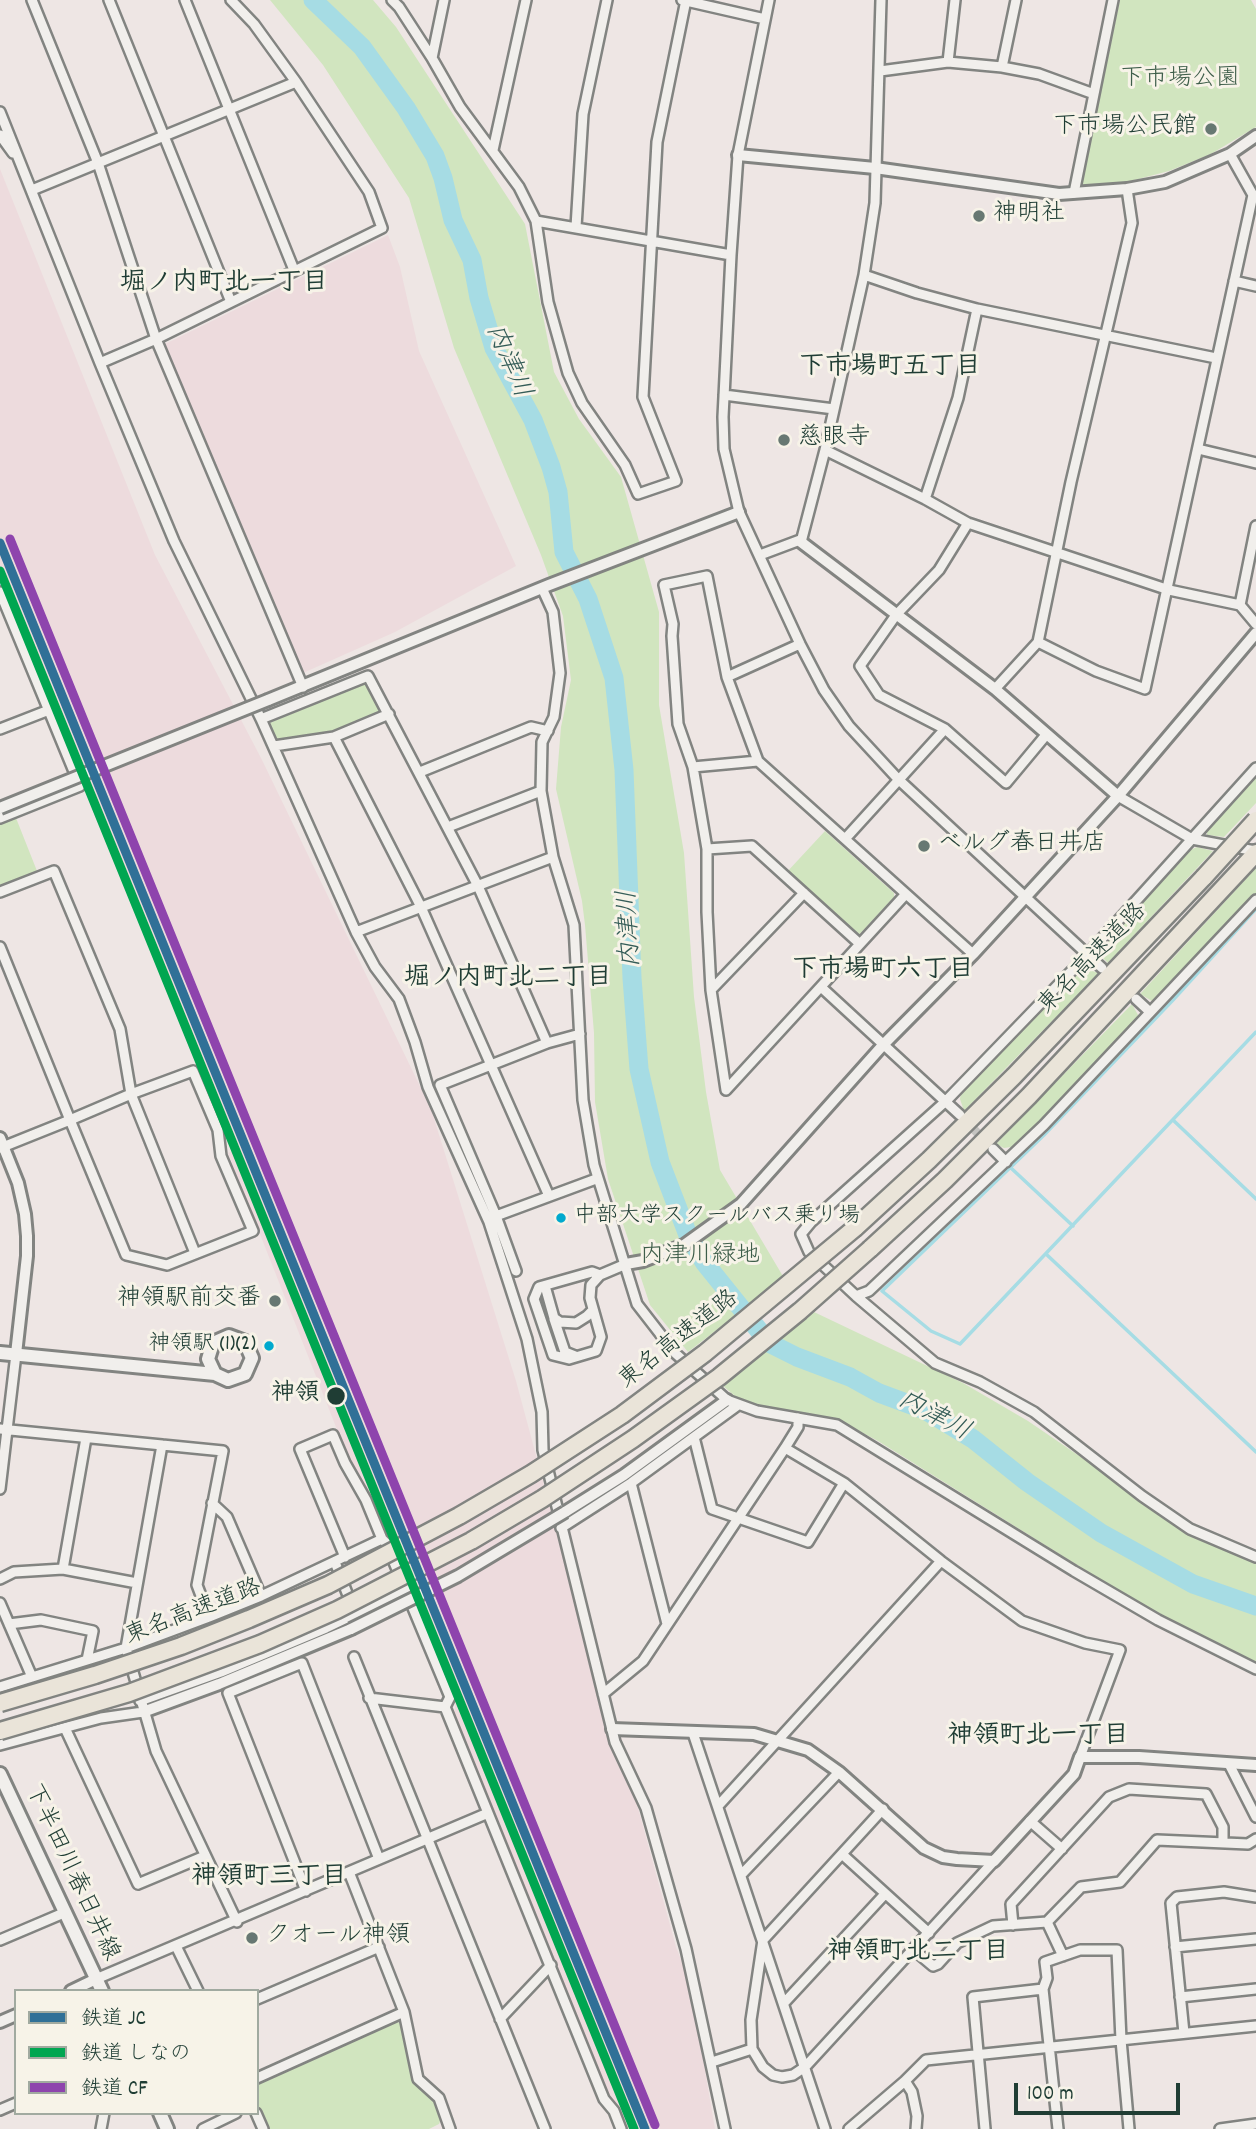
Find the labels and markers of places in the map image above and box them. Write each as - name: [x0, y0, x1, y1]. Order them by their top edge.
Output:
- place label: 下市場公民館: [1053, 115, 1197, 143]
- marker: 下市場公民館: [1203, 121, 1219, 137]
- place label: 神明社: [993, 202, 1065, 230]
- marker: 神明社: [971, 208, 987, 224]
- place label: 慈眼寺: [798, 426, 870, 454]
- marker: 慈眼寺: [776, 432, 792, 448]
- place label: ベルグ春日井店: [938, 832, 1106, 860]
- marker: ベルグ春日井店: [916, 838, 932, 854]
- place label: 中部大学スクールバス乗り場: [574, 1205, 860, 1231]
- marker: 中部大学スクールバス乗り場: [554, 1211, 568, 1225]
- place label: 神領駅前交番: [117, 1287, 261, 1315]
- marker: 神領駅前交番: [267, 1293, 283, 1309]
- place label: 神領駅 (1)(2): [149, 1333, 256, 1359]
- marker: 神領駅 (1)(2): [262, 1339, 276, 1353]
- place label: 神領: [271, 1382, 319, 1410]
- marker: 神領: [325, 1385, 347, 1407]
- place label: クオール神領: [266, 1924, 410, 1952]
- marker: クオール神領: [244, 1930, 260, 1946]

